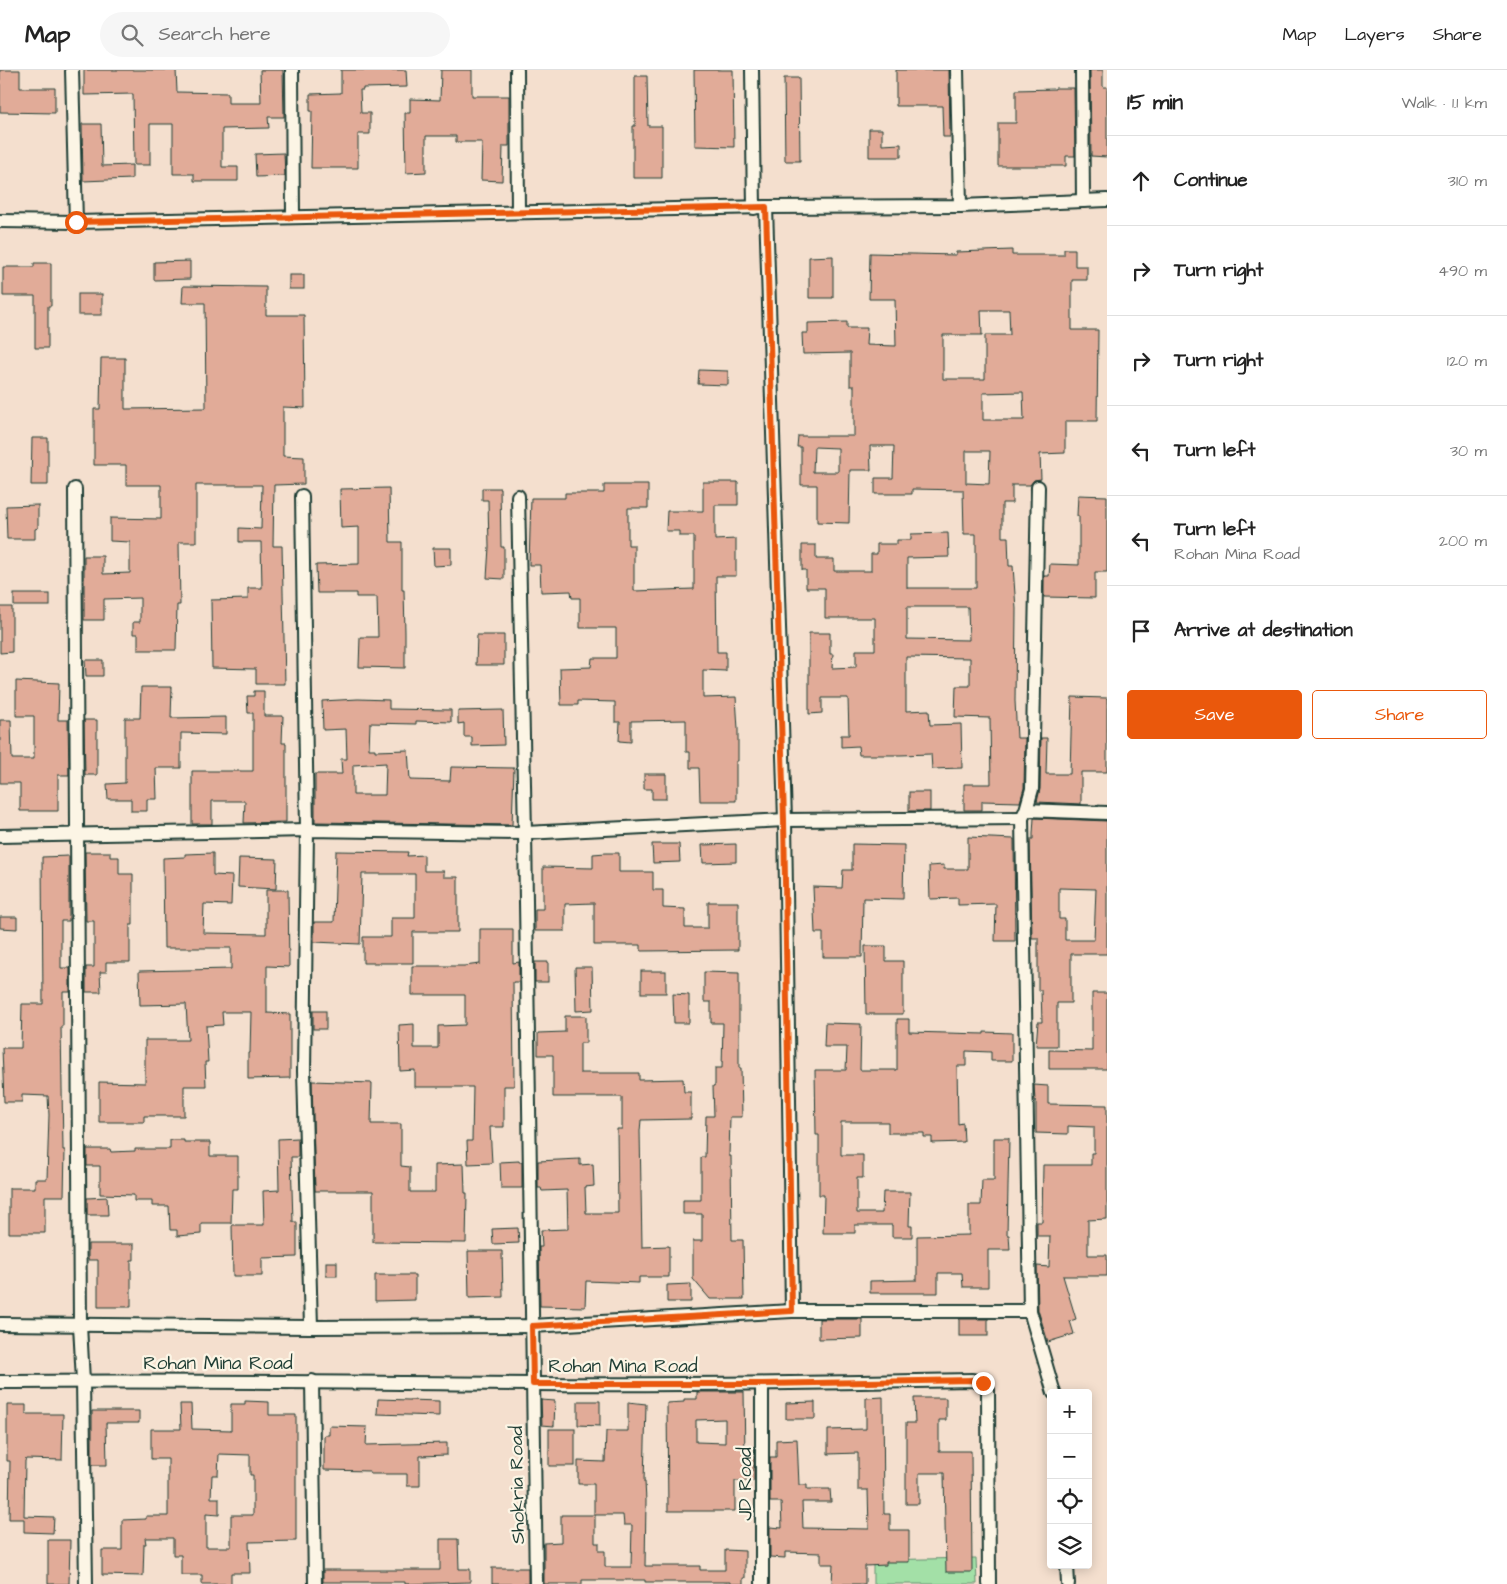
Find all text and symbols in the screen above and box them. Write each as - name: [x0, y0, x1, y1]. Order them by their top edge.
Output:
- search box: [100, 12, 450, 57]
- text: Map: [25, 18, 70, 52]
- icon: search: [118, 21, 146, 49]
- text: Search here: [158, 21, 271, 48]
- text: Map: [1282, 22, 1316, 47]
- text: Layers: [1344, 22, 1405, 47]
- text: Share: [1433, 22, 1482, 47]
- text: 15 min: [1127, 88, 1183, 117]
- text: Walk · 1.1 km: [1401, 92, 1487, 114]
- icon: ahead: [1127, 167, 1155, 195]
- text: Continue: [1174, 167, 1248, 194]
- text: 310 m: [1448, 170, 1487, 192]
- route start: [65, 211, 88, 234]
- icon: right: [1127, 257, 1155, 285]
- text: Turn right: [1174, 257, 1263, 284]
- text: 490 m: [1438, 260, 1487, 282]
- icon: right: [1127, 347, 1155, 375]
- text: Turn right: [1174, 347, 1263, 374]
- text: 120 m: [1447, 350, 1487, 372]
- icon: left: [1127, 437, 1155, 465]
- text: Turn left: [1174, 437, 1255, 464]
- text: 30 m: [1450, 440, 1487, 462]
- text: Turn left: [1174, 516, 1255, 543]
- icon: left: [1127, 527, 1155, 555]
- text: 200 m: [1439, 530, 1487, 552]
- text: Rohan Mina Road: [1174, 543, 1300, 565]
- icon: arrive: [1127, 617, 1155, 645]
- text: Arrive at destination: [1174, 617, 1353, 644]
- button: Save: [1127, 690, 1302, 739]
- button: Share: [1312, 690, 1487, 739]
- street label: Rohan Mina Road: [143, 1350, 293, 1377]
- street label: Rohan Mina Road: [548, 1353, 698, 1380]
- route end: [972, 1372, 995, 1395]
- map controls: [1047, 1389, 1092, 1569]
- button: +: [1047, 1389, 1092, 1434]
- street label: Shokria Road: [503, 1425, 532, 1544]
- button: −: [1047, 1434, 1092, 1479]
- street label: JD Road: [732, 1447, 759, 1521]
- button: locate: [1047, 1479, 1092, 1524]
- button: layers: [1047, 1524, 1092, 1569]

